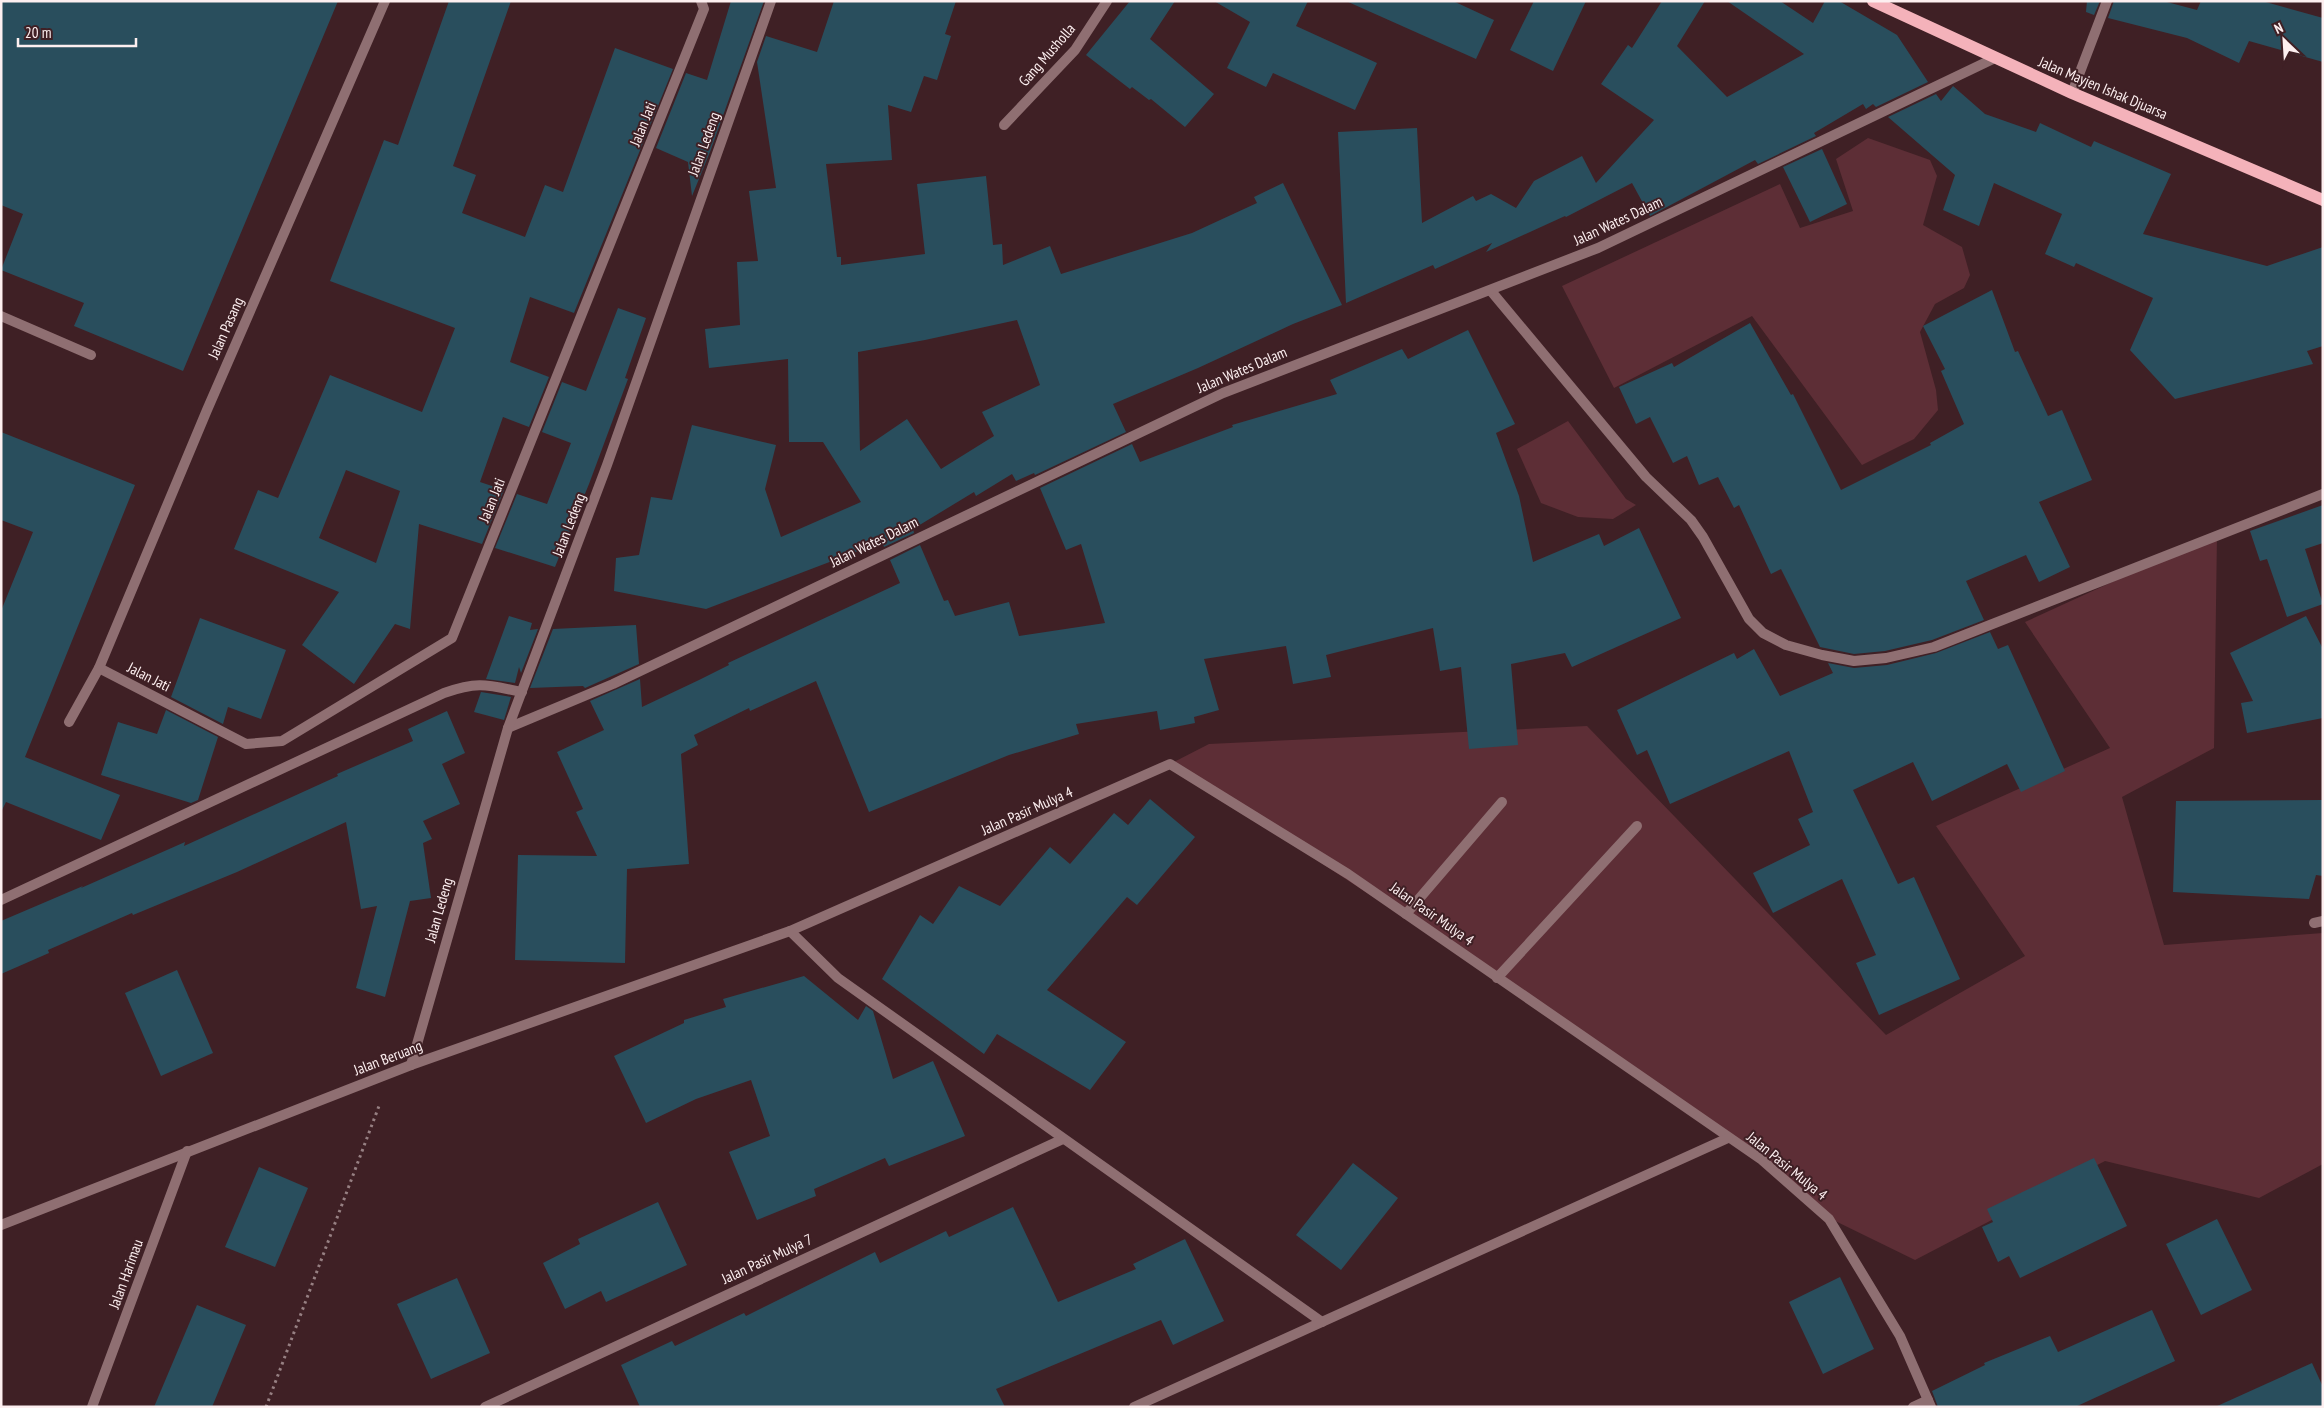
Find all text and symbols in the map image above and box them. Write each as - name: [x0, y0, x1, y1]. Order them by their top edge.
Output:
- scale bar: [18, 15, 135, 47]
- north arrow: [2259, 15, 2309, 65]
- text: N: [2271, 18, 2286, 38]
- street label: Gang Musholla: [1014, 19, 1079, 90]
- text: 20 m: [25, 23, 51, 42]
- street label: Jalan Mayjen Ishak Djuarsa: [2035, 51, 2170, 123]
- street label: Jalan Jati: [625, 99, 660, 150]
- street label: Jalan Ledeng: [683, 109, 724, 179]
- street label: Jalan Wates Dalam: [1569, 192, 1665, 250]
- street label: Jalan Pasang: [203, 294, 248, 362]
- street label: Jalan Wates Dalam: [1193, 342, 1290, 397]
- street label: Jalan Jati: [474, 475, 509, 526]
- street label: Jalan Ledeng: [547, 490, 589, 560]
- street label: Jalan Wates Dalam: [826, 512, 921, 572]
- street label: Jalan Jati: [124, 657, 174, 695]
- street label: Jalan Pasir Mulya 4: [977, 782, 1076, 840]
- street label: Jalan Ledeng: [420, 875, 457, 945]
- street label: Jalan Pasir Mulya 4: [1386, 877, 1478, 950]
- street label: Jalan Beruang: [350, 1036, 425, 1080]
- street label: Jalan Pasir Mulya 4: [1742, 1127, 1832, 1204]
- street label: Jalan Pasir Mulya 7: [717, 1229, 815, 1288]
- street label: Jalan Harimau: [104, 1236, 147, 1312]

